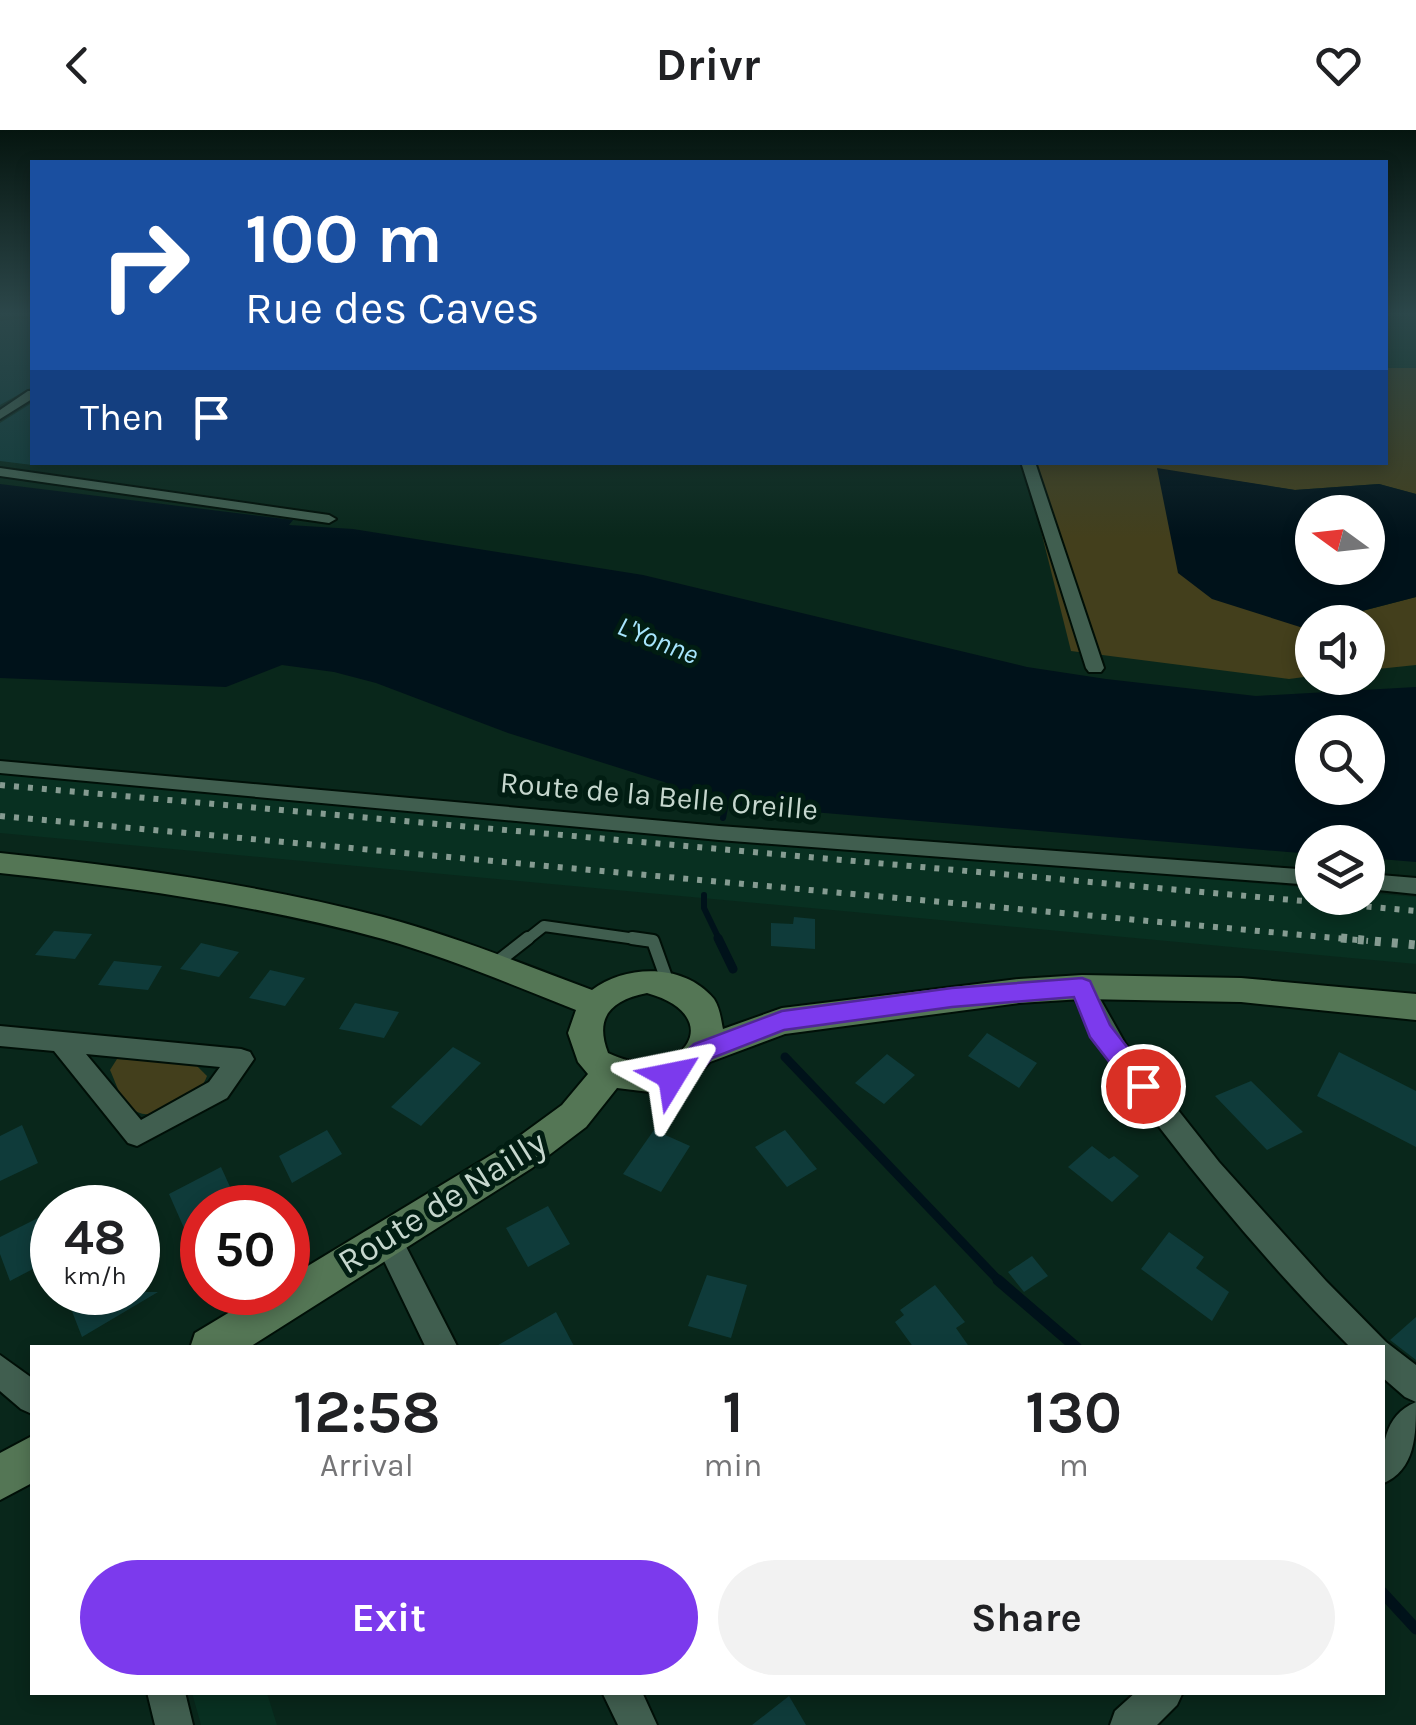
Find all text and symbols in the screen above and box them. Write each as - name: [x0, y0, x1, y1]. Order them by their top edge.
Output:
- icon: back: [50, 38, 105, 93]
- icon: heart: [1311, 38, 1366, 93]
- text: Drivr: [656, 39, 760, 91]
- text: 100 m: [245, 198, 443, 280]
- icon: right: [80, 200, 210, 330]
- text: Rue des Caves: [245, 282, 539, 334]
- icon: arrive: [184, 390, 239, 445]
- text: Then: [80, 395, 164, 440]
- north arrow: [1295, 495, 1385, 585]
- map controls: [1295, 495, 1385, 915]
- button: sound: [1295, 605, 1385, 695]
- water label: L'Yonne: [613, 609, 703, 671]
- button: search: [1295, 715, 1385, 805]
- street label: Route de la Belle Oreille: [498, 764, 820, 828]
- button: layers: [1295, 825, 1385, 915]
- position arrow: [620, 1024, 724, 1128]
- pin: [1101, 1044, 1186, 1129]
- icon: arrive: [1116, 1059, 1171, 1114]
- street label: Route de Nailly: [330, 1122, 554, 1282]
- speed limit sign: 50: [180, 1185, 310, 1315]
- text: 48: [64, 1208, 126, 1267]
- text: km/h: [63, 1261, 127, 1290]
- text: 12:58: [293, 1377, 441, 1447]
- text: 1: [722, 1377, 744, 1447]
- text: 130: [1025, 1377, 1122, 1447]
- text: Arrival: [320, 1447, 414, 1484]
- text: min: [704, 1447, 762, 1484]
- text: m: [1059, 1447, 1089, 1484]
- button: Exit: [80, 1560, 698, 1675]
- button: Share: [718, 1560, 1335, 1675]

